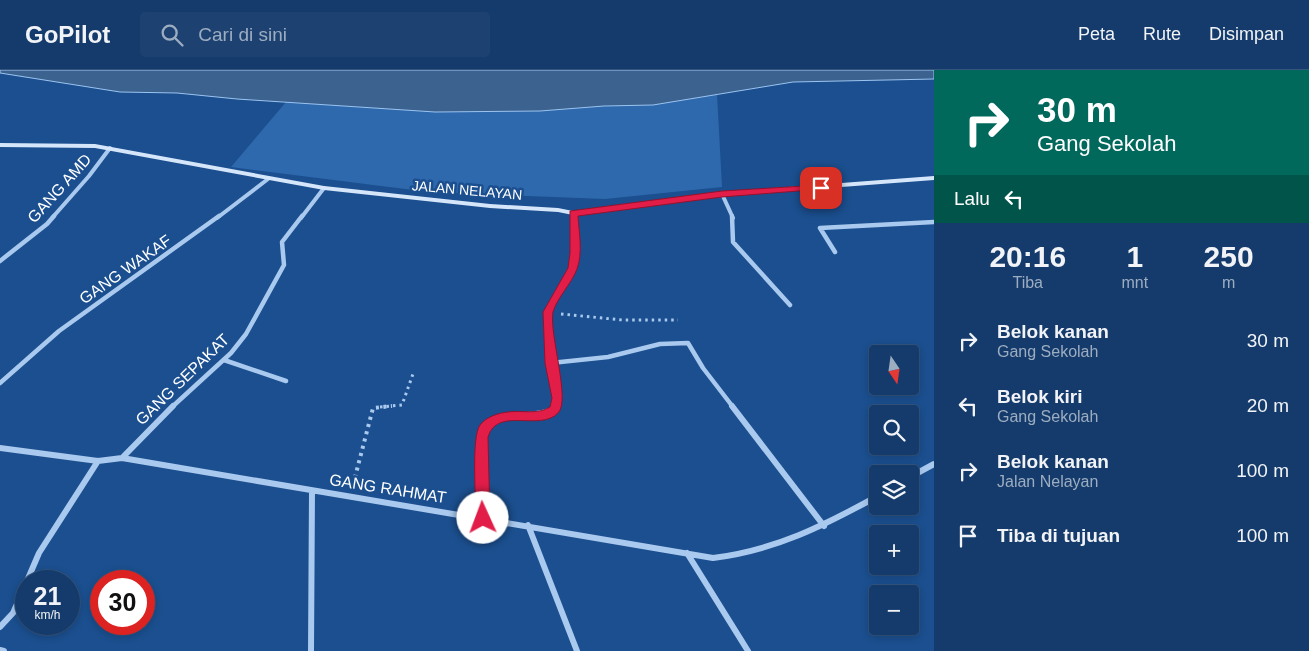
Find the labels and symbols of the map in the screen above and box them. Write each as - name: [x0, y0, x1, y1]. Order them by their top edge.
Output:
- street label: GANG AMD: [24, 151, 95, 226]
- pin: [800, 167, 842, 209]
- street label: JALAN NELAYAN: [411, 177, 523, 203]
- street label: GANG WAKAF: [76, 231, 175, 307]
- street label: GANG SEPAKAT: [132, 330, 233, 428]
- north arrow: [869, 345, 919, 395]
- street label: GANG RAHMAT: [328, 471, 448, 506]
- position arrow: [456, 491, 508, 543]
- speed limit sign: 30: [90, 570, 155, 635]

